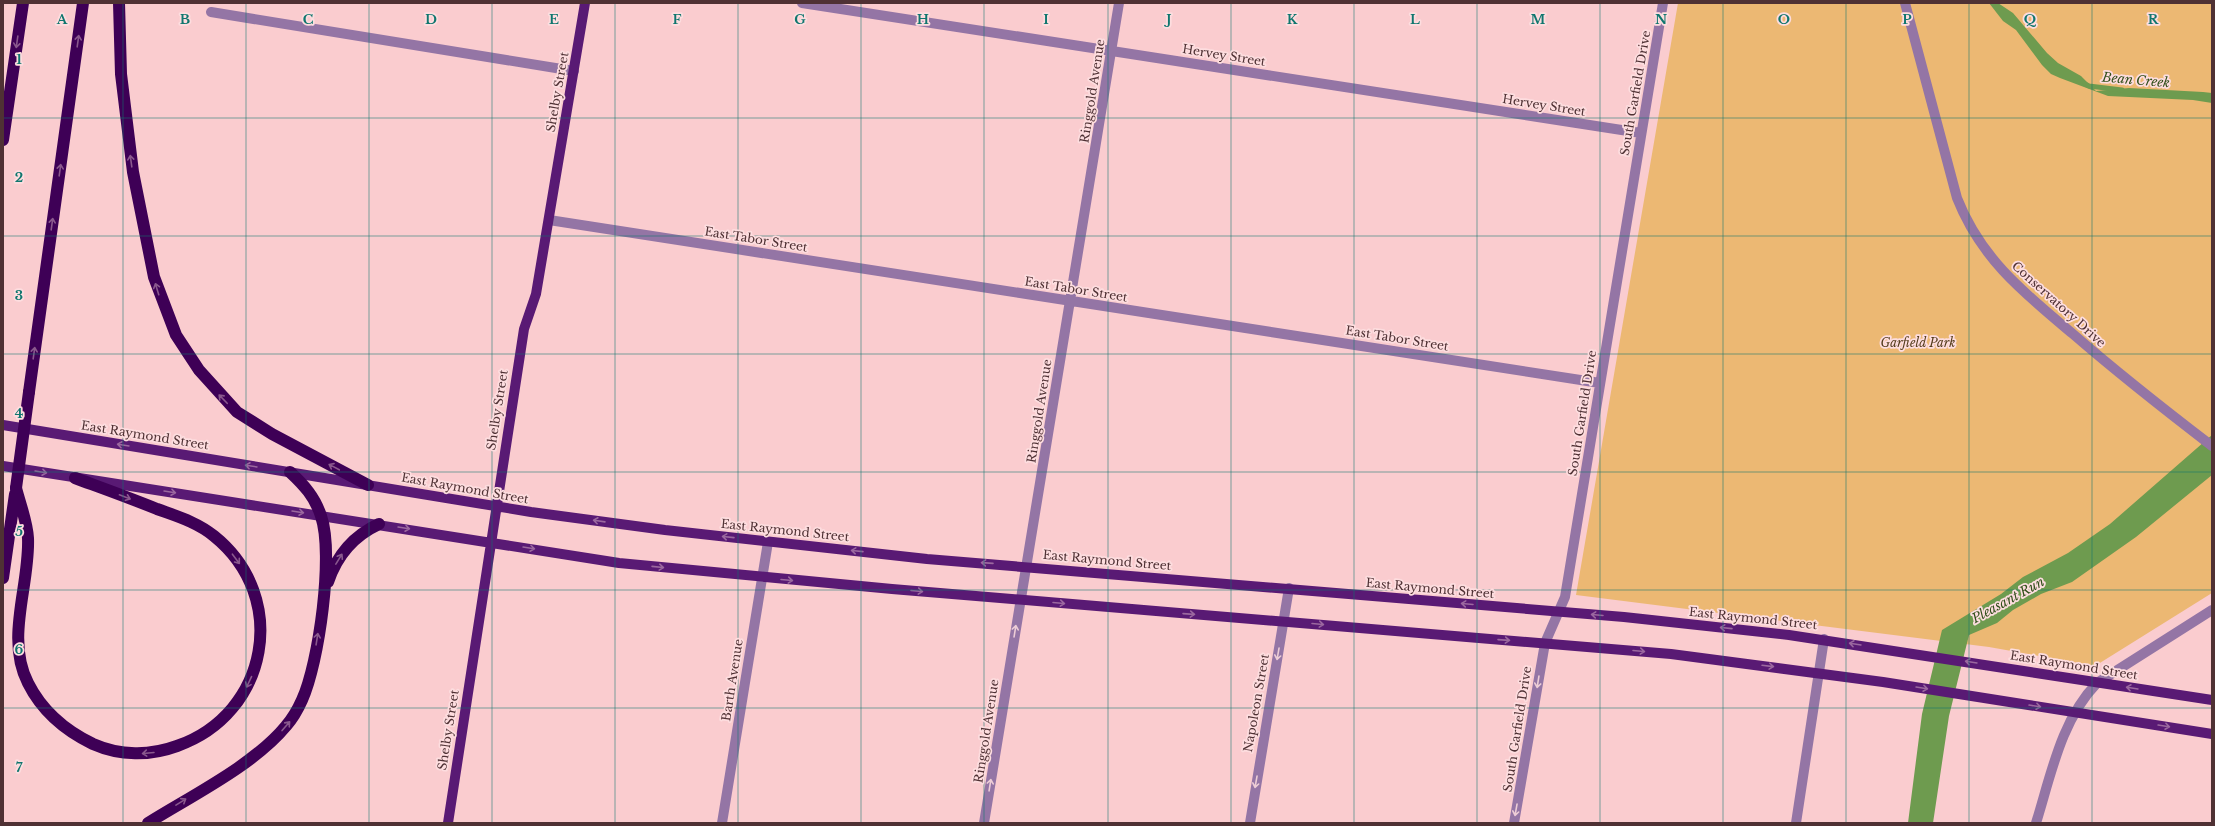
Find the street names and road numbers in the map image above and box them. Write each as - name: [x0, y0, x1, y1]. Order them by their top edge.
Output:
- street label: South Garfield Drive: [1617, 29, 1653, 157]
- street label: Ringgold Avenue: [1076, 38, 1108, 144]
- street label: Hervey Street: [1181, 41, 1267, 69]
- street label: Shelby Street: [543, 50, 572, 133]
- street label: Hervey Street: [1501, 91, 1587, 119]
- street label: East Tabor Street: [703, 223, 809, 255]
- street label: Conservatory Drive: [2009, 258, 2109, 350]
- street label: East Tabor Street: [1023, 273, 1129, 305]
- street label: East Tabor Street: [1344, 322, 1450, 354]
- street label: South Garfield Drive: [1565, 349, 1599, 477]
- street label: Ringgold Avenue: [1023, 358, 1055, 464]
- street label: Shelby Street: [483, 368, 511, 451]
- street label: East Raymond Street: [80, 418, 210, 453]
- street label: East Raymond Street: [400, 469, 530, 507]
- street label: East Raymond Street: [720, 516, 850, 544]
- street label: East Raymond Street: [1042, 547, 1172, 573]
- street label: East Raymond Street: [1365, 575, 1495, 601]
- street label: East Raymond Street: [1688, 604, 1818, 632]
- street label: Barth Avenue: [718, 638, 746, 722]
- street label: East Raymond Street: [2009, 648, 2139, 683]
- street label: Napoleon Street: [1240, 652, 1272, 753]
- street label: South Garfield Drive: [1500, 665, 1534, 793]
- street label: Ringgold Avenue: [970, 678, 1002, 784]
- street label: Shelby Street: [434, 688, 462, 771]

